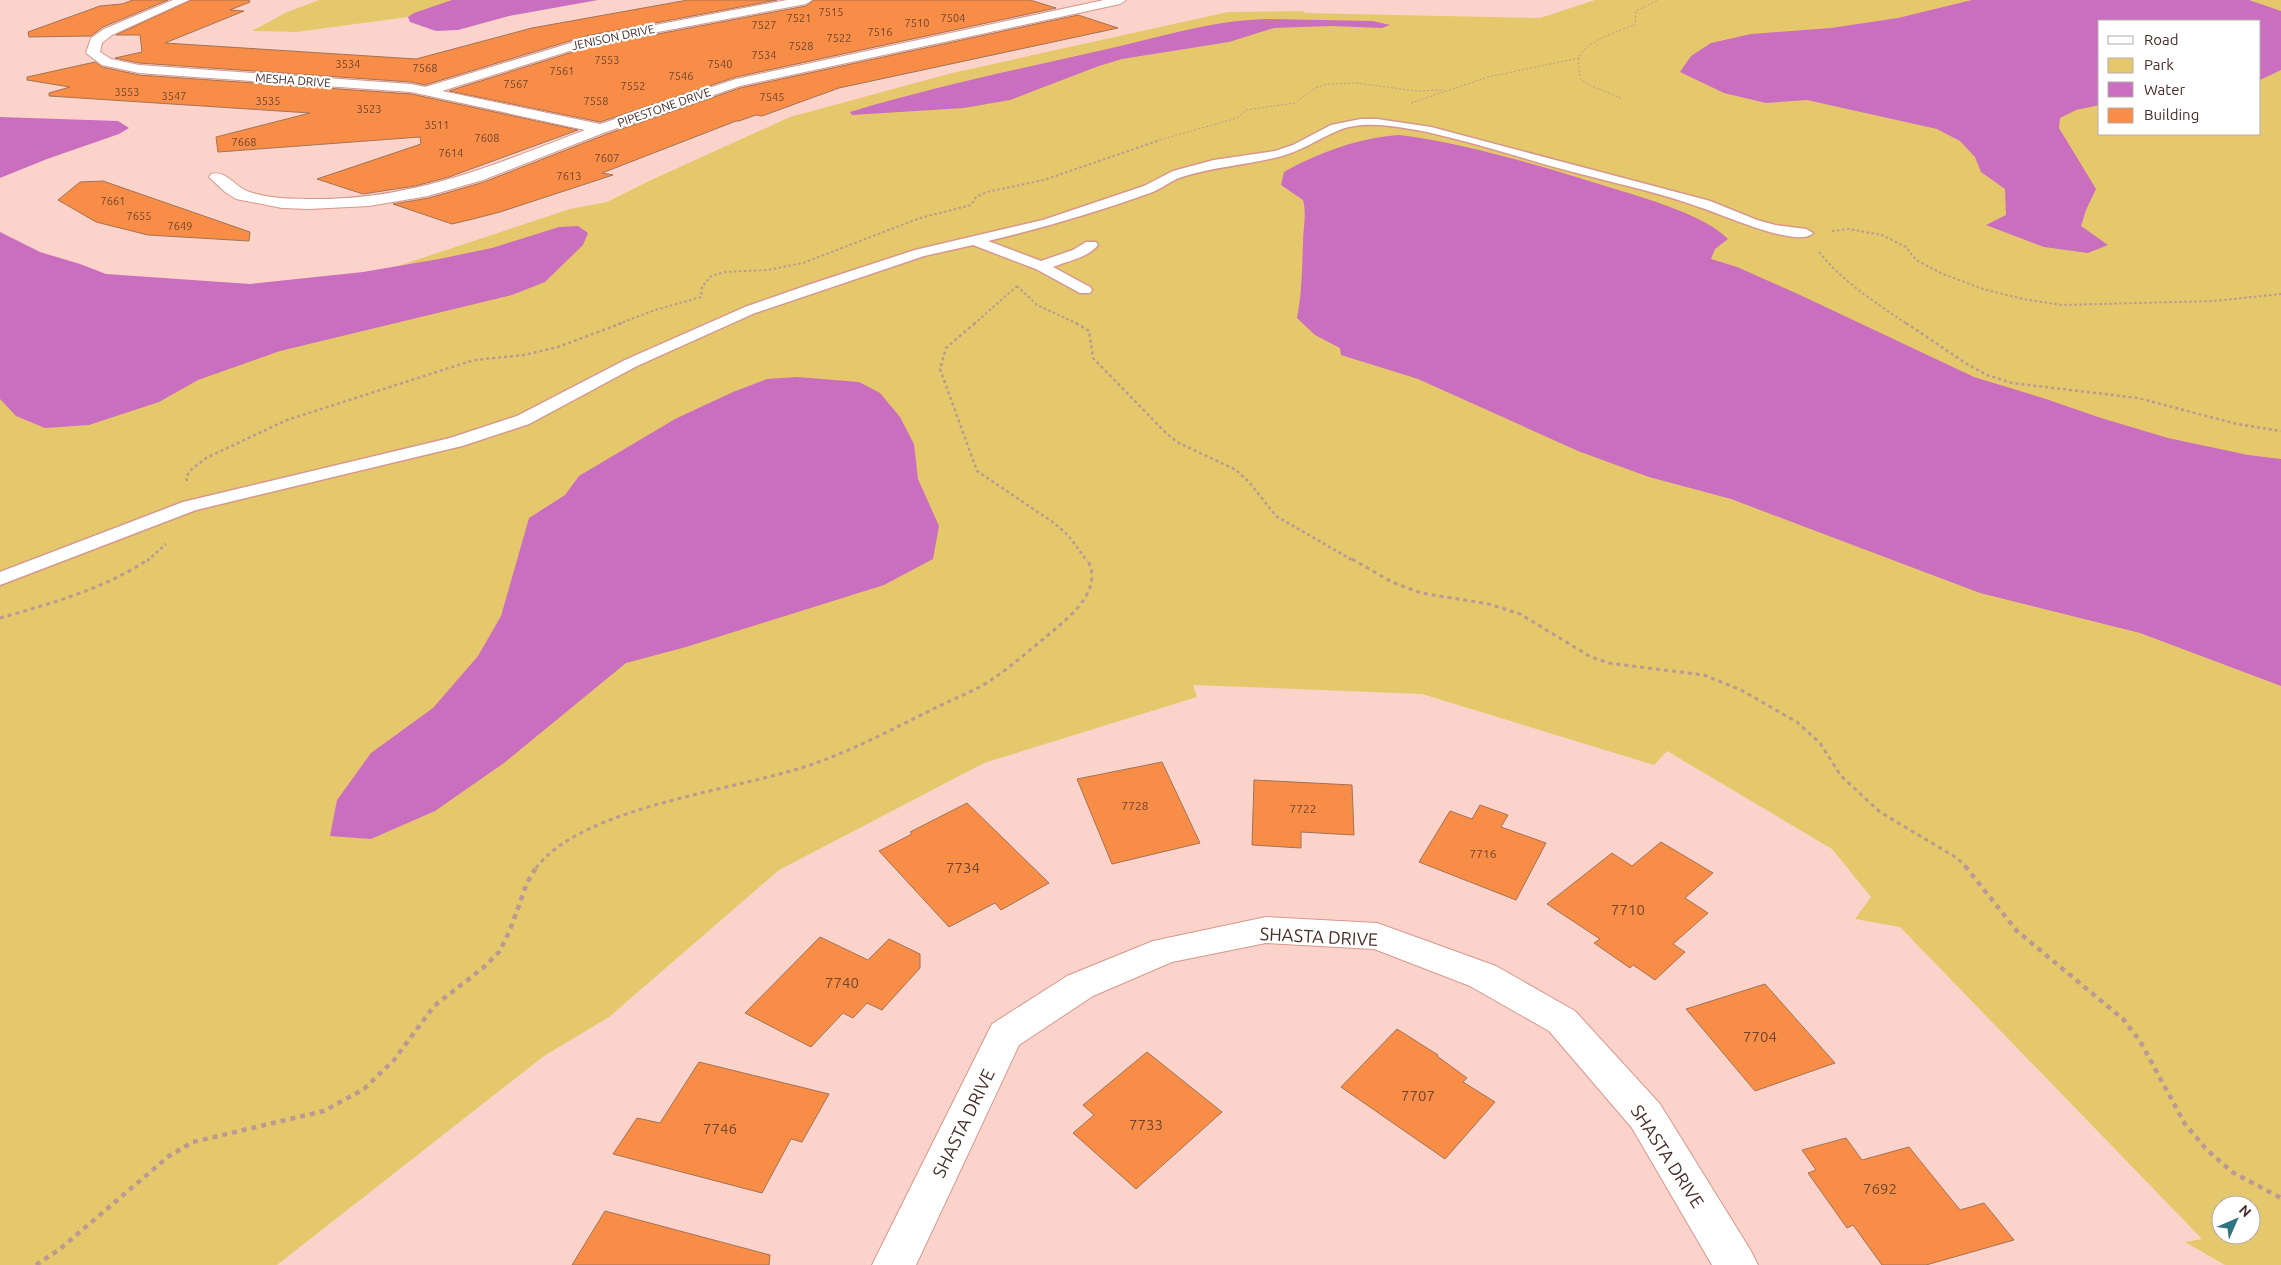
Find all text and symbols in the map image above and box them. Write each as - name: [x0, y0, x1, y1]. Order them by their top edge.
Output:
- house number: 7515: [819, 6, 843, 18]
- house number: 7521: [787, 12, 811, 24]
- house number: 7504: [941, 12, 965, 24]
- house number: 7510: [905, 17, 929, 29]
- house number: 7527: [752, 19, 776, 31]
- legend: [2098, 20, 2261, 135]
- street label: JENISON DRIVE: [570, 22, 656, 52]
- house number: 7516: [868, 26, 892, 38]
- text: Road: [2144, 31, 2179, 48]
- house number: 7522: [827, 32, 851, 44]
- house number: 7528: [789, 40, 813, 52]
- house number: 7534: [752, 49, 776, 61]
- house number: 7553: [595, 54, 619, 66]
- text: Park: [2144, 56, 2174, 73]
- house number: 3534: [336, 58, 360, 70]
- house number: 7540: [708, 58, 732, 70]
- house number: 7568: [413, 62, 437, 74]
- house number: 7561: [550, 65, 574, 77]
- house number: 7546: [669, 70, 693, 82]
- street label: MESHA DRIVE: [255, 71, 331, 89]
- house number: 7567: [504, 78, 528, 90]
- house number: 7552: [621, 80, 645, 92]
- text: Water: [2144, 81, 2185, 98]
- street label: PIPESTONE DRIVE: [616, 85, 713, 129]
- house number: 3553: [115, 86, 139, 98]
- house number: 3547: [162, 90, 186, 102]
- house number: 7545: [760, 91, 784, 103]
- house number: 3535: [256, 95, 280, 107]
- house number: 7558: [584, 95, 608, 107]
- house number: 3523: [357, 103, 381, 115]
- text: Building: [2144, 106, 2199, 123]
- house number: 3511: [425, 119, 449, 131]
- house number: 7608: [475, 132, 499, 144]
- house number: 7668: [232, 136, 256, 148]
- house number: 7614: [439, 147, 463, 159]
- house number: 7607: [595, 152, 619, 164]
- house number: 7613: [557, 170, 581, 182]
- house number: 7661: [101, 195, 125, 207]
- house number: 7655: [127, 210, 151, 222]
- house number: 7649: [168, 220, 192, 232]
- house number: 7728: [1121, 799, 1149, 812]
- house number: 7722: [1289, 802, 1317, 815]
- house number: 7716: [1469, 847, 1497, 860]
- house number: 7734: [946, 859, 980, 876]
- house number: 7710: [1611, 901, 1645, 918]
- street label: SHASTA DRIVE: [1259, 923, 1379, 949]
- house number: 7740: [825, 974, 859, 991]
- house number: 7704: [1743, 1028, 1777, 1045]
- street label: SHASTA DRIVE: [928, 1065, 998, 1181]
- house number: 7707: [1401, 1087, 1435, 1104]
- street label: SHASTA DRIVE: [1627, 1101, 1709, 1211]
- house number: 7733: [1129, 1116, 1163, 1133]
- house number: 7746: [703, 1120, 737, 1137]
- house number: 7692: [1863, 1180, 1897, 1197]
- north arrow: [2211, 1195, 2261, 1245]
- text: N: [2236, 1201, 2255, 1220]

